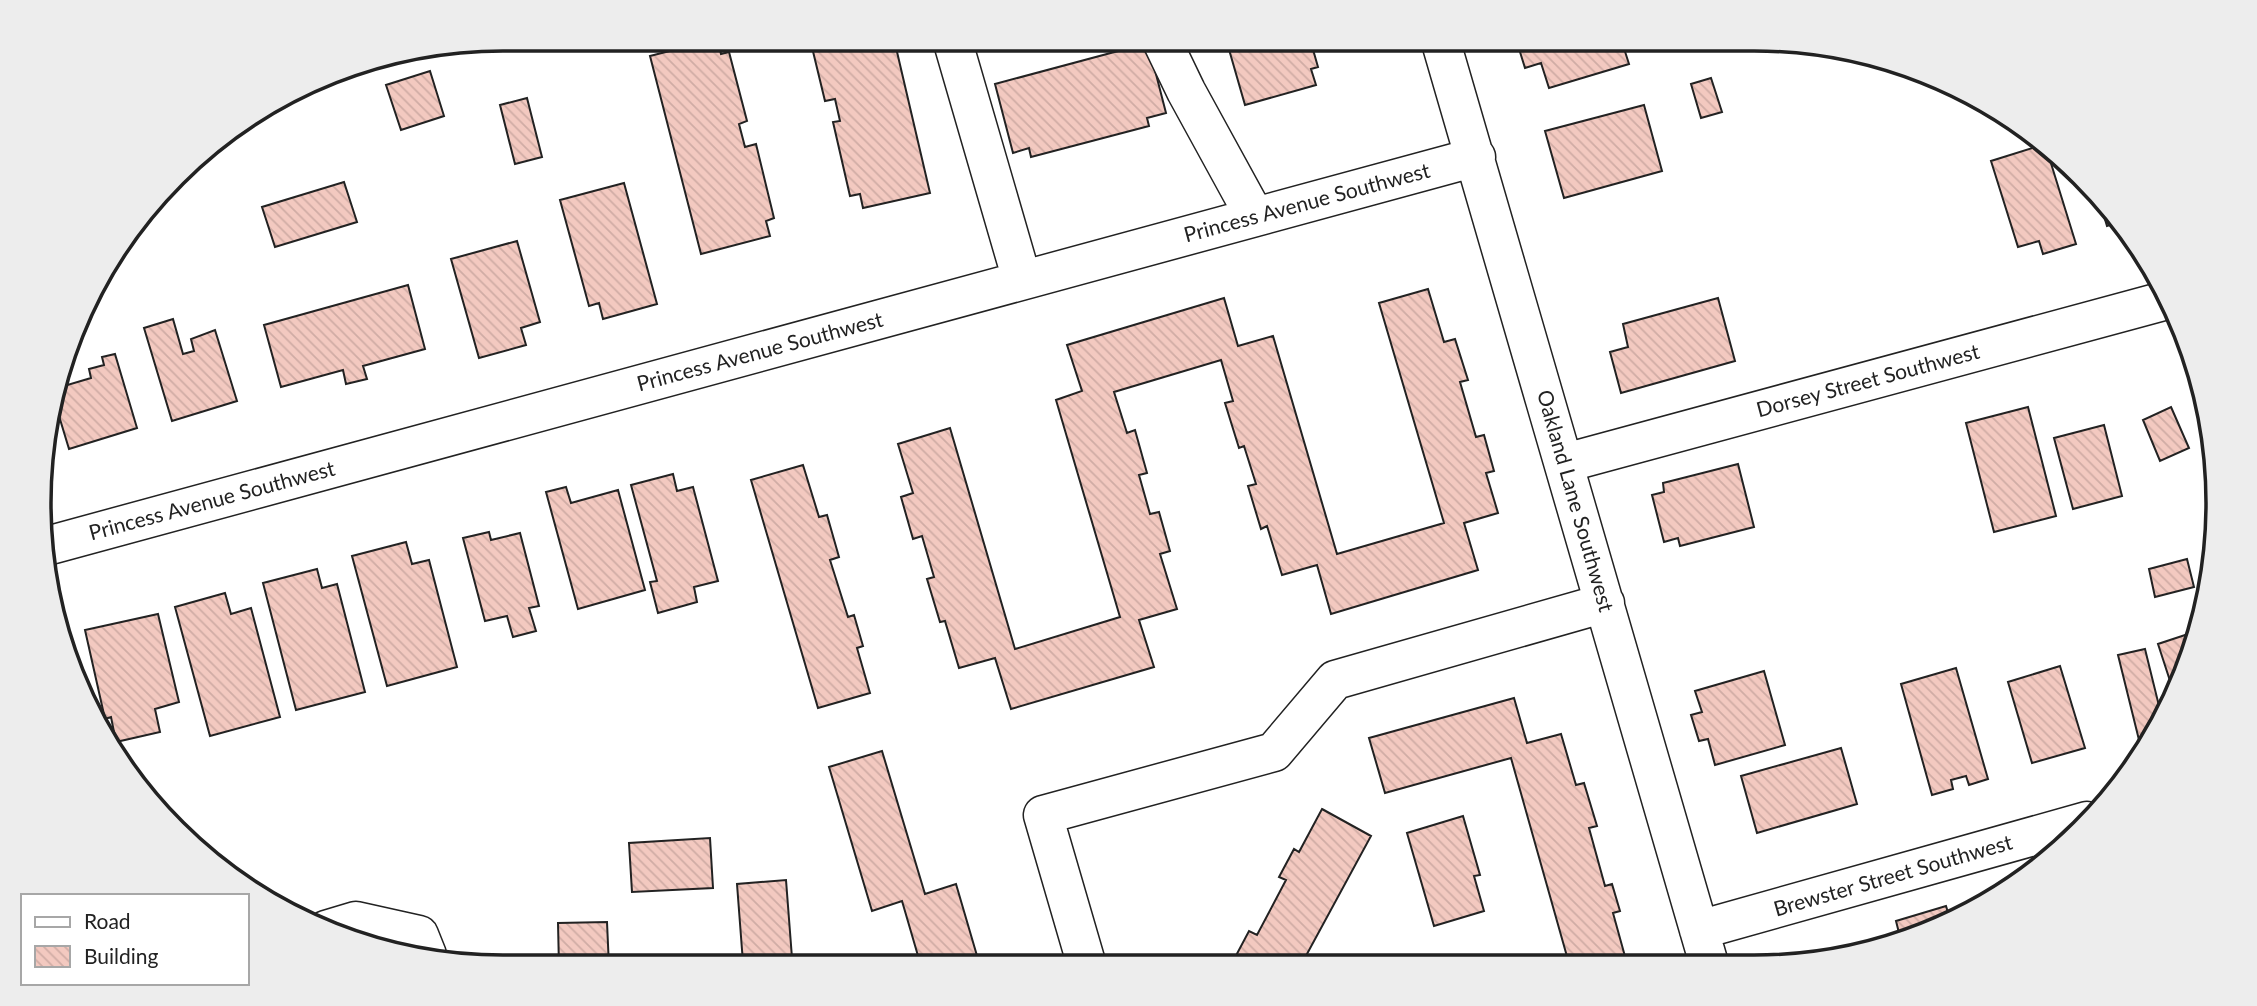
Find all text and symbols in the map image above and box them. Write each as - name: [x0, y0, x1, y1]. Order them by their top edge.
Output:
- street label: Princess Avenue Southwest: [1181, 157, 1433, 246]
- street label: Princess Avenue Southwest: [634, 306, 886, 395]
- street label: Dorsey Street Southwest: [1753, 338, 1982, 421]
- street label: Oakland Lane Southwest: [1533, 387, 1620, 615]
- street label: Princess Avenue Southwest: [86, 455, 338, 544]
- street label: Brewster Street Southwest: [1770, 828, 2015, 921]
- legend: [21, 894, 248, 985]
- text: Road: [84, 908, 131, 933]
- text: Building: [84, 943, 159, 968]

